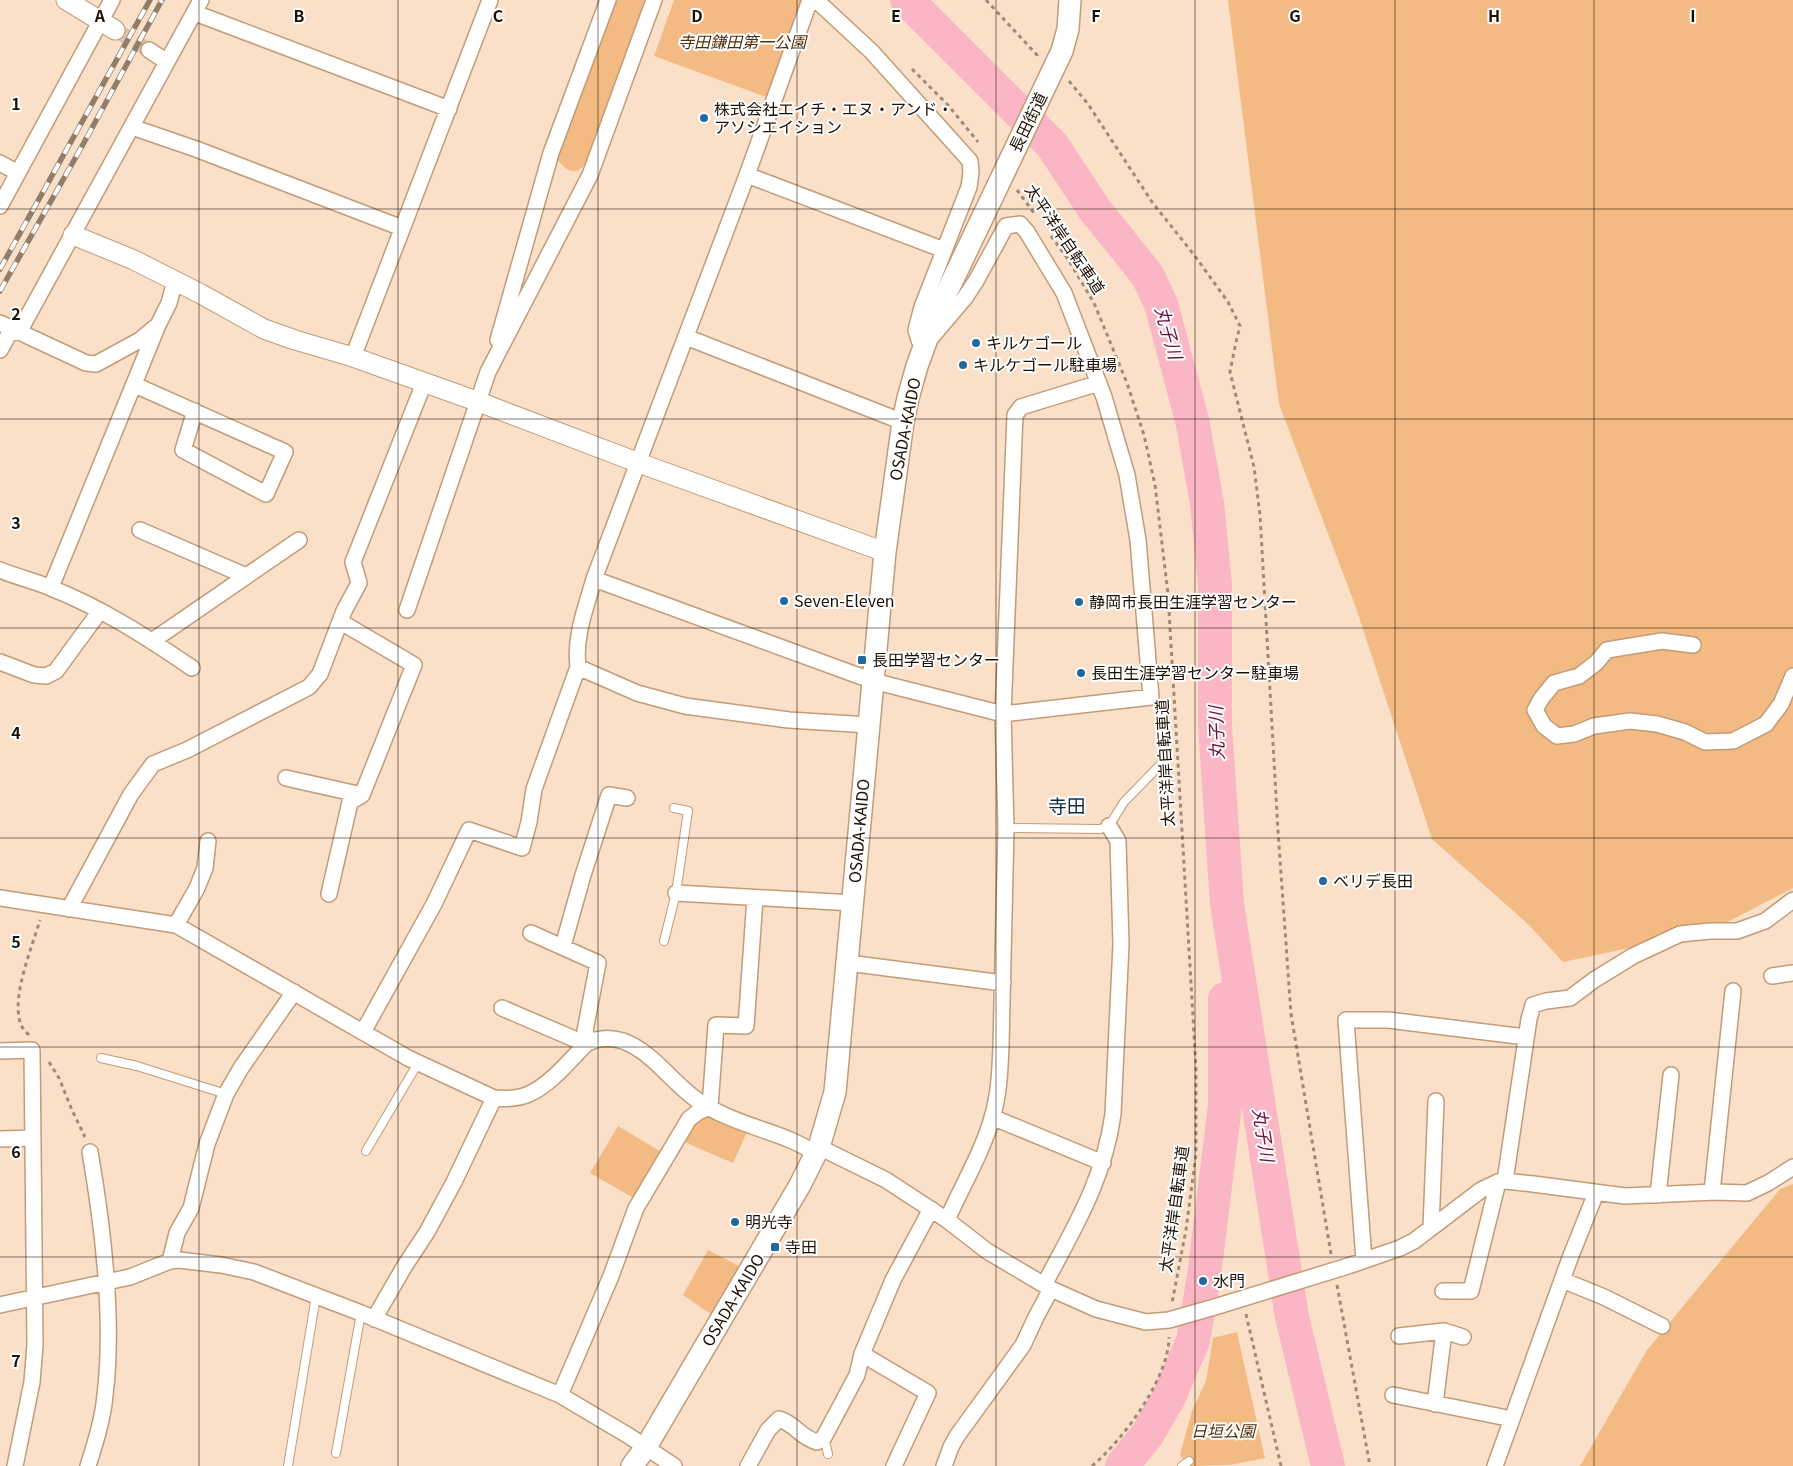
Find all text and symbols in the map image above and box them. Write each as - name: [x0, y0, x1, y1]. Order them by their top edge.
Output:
- text: A: [94, 3, 106, 27]
- text: B: [294, 3, 305, 27]
- text: C: [493, 3, 504, 27]
- text: D: [691, 3, 703, 27]
- text: E: [891, 3, 901, 27]
- text: F: [1091, 3, 1101, 27]
- text: G: [1289, 3, 1301, 27]
- text: H: [1488, 3, 1500, 27]
- text: I: [1690, 3, 1696, 27]
- park label: 寺田鎌田第一公園: [678, 29, 808, 53]
- street label: 長田街道: [1002, 88, 1052, 156]
- text: 1: [11, 91, 21, 115]
- place label: 株式会社エイチ・エヌ・アンド・ アソシエイション: [714, 96, 953, 138]
- marker: 株式会社エイチ・エヌ・アンド・ アソシエイション: [698, 112, 710, 124]
- street label: 太平洋岸自転車道: [1020, 179, 1112, 298]
- text: 2: [11, 301, 21, 325]
- water label: 丸子川: [1150, 303, 1190, 364]
- place label: キルケゴール: [986, 330, 1082, 354]
- marker: キルケゴール: [970, 337, 982, 349]
- place label: キルケゴール駐車場: [973, 352, 1117, 376]
- marker: キルケゴール駐車場: [957, 359, 969, 371]
- street label: OSADA-KAIDO: [882, 375, 926, 482]
- text: 3: [11, 510, 21, 534]
- place label: Seven-Eleven: [794, 588, 895, 612]
- place label: 静岡市長田生涯学習センター: [1089, 589, 1297, 613]
- marker: Seven-Eleven: [778, 595, 790, 607]
- marker: 静岡市長田生涯学習センター: [1073, 596, 1085, 608]
- place label: 長田学習センター: [872, 647, 1000, 671]
- marker: 長田学習センター: [856, 654, 868, 666]
- place label: 長田生涯学習センター駐車場: [1091, 660, 1299, 684]
- marker: 長田生涯学習センター駐車場: [1075, 667, 1087, 679]
- street label: 太平洋岸自転車道: [1149, 699, 1179, 828]
- water label: 丸子川: [1201, 704, 1229, 761]
- text: 4: [11, 720, 21, 744]
- street label: OSADA-KAIDO: [841, 778, 875, 884]
- district label: 寺田: [1048, 791, 1086, 818]
- place label: ベリデ長田: [1333, 868, 1413, 892]
- marker: ベリデ長田: [1317, 875, 1329, 887]
- text: 5: [11, 929, 21, 953]
- water label: 丸子川: [1248, 1106, 1282, 1165]
- text: 6: [11, 1139, 21, 1163]
- street label: 太平洋岸自転車道: [1152, 1144, 1194, 1274]
- place label: 明光寺: [745, 1209, 793, 1233]
- marker: 明光寺: [729, 1216, 741, 1228]
- place label: 寺田: [785, 1234, 817, 1258]
- marker: 寺田: [769, 1241, 781, 1253]
- street label: OSADA-KAIDO: [695, 1248, 769, 1350]
- place label: 水門: [1213, 1268, 1245, 1292]
- marker: 水門: [1197, 1275, 1209, 1287]
- text: 7: [11, 1348, 21, 1372]
- park label: 日垣公園: [1191, 1418, 1257, 1442]

